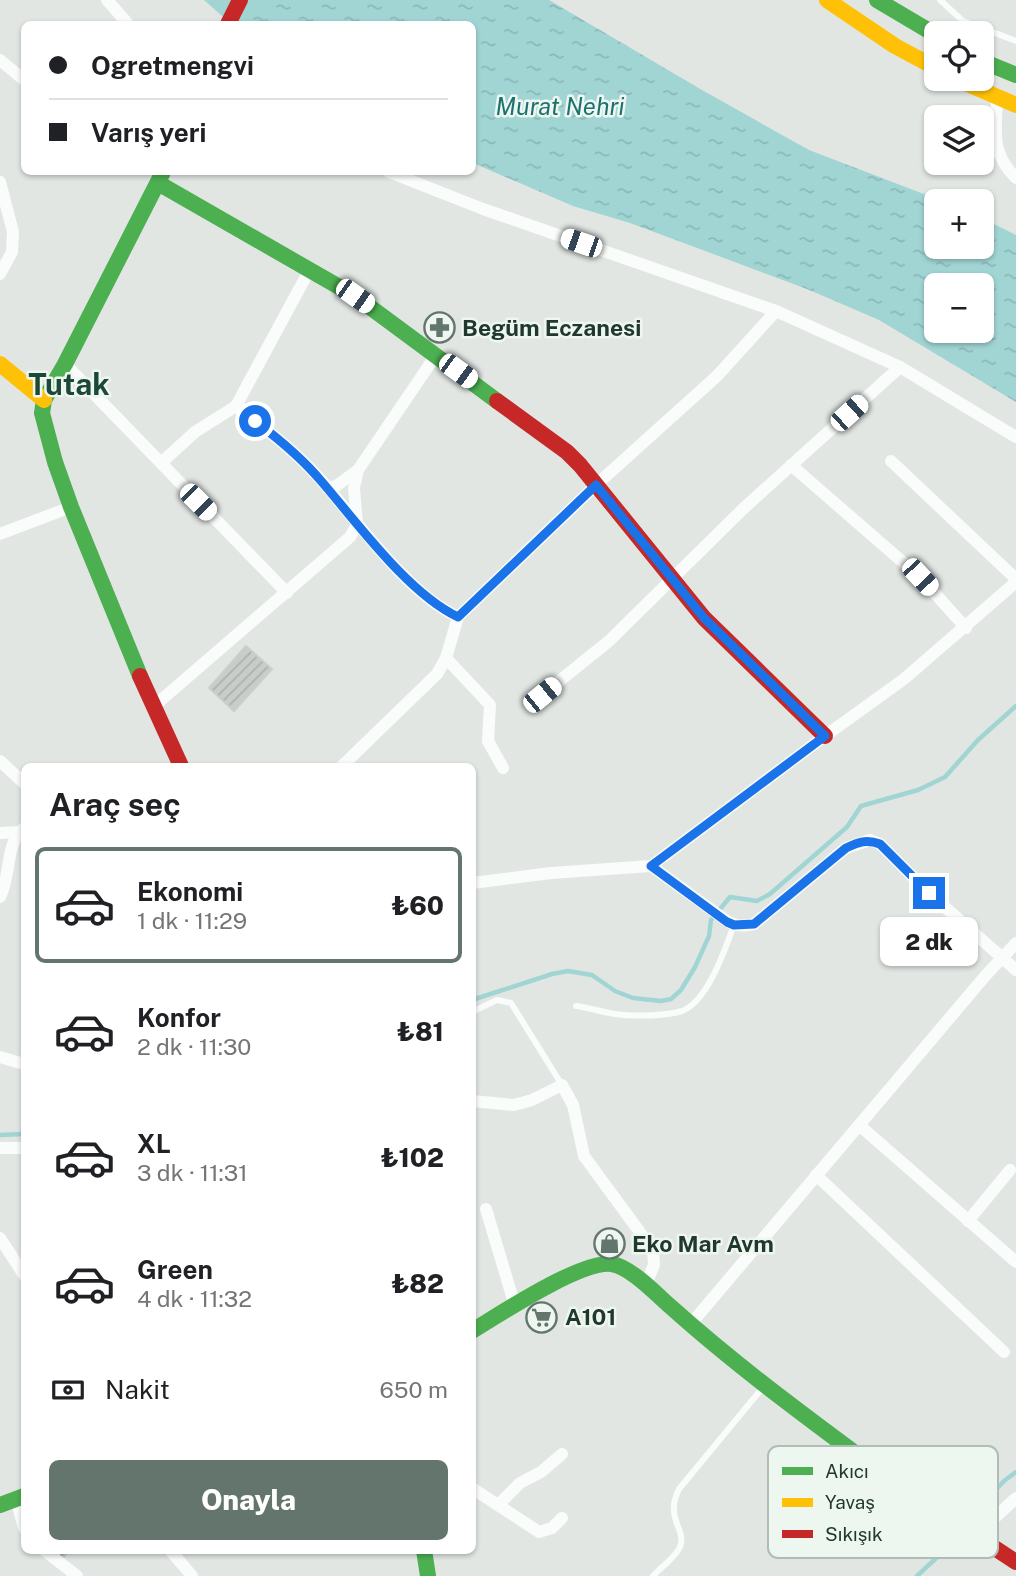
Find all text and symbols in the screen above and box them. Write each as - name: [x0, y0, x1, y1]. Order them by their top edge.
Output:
- map controls: [924, 21, 994, 343]
- button: locate: [924, 21, 994, 91]
- text: Ogretmengvi: [91, 50, 254, 81]
- water label: Murat Nehri: [496, 92, 624, 120]
- button: layers: [924, 105, 994, 175]
- text: Varış yeri: [91, 117, 206, 148]
- button: +: [924, 189, 994, 259]
- car: [558, 226, 605, 260]
- button: −: [924, 273, 994, 343]
- car: [332, 275, 379, 317]
- pharmacy icon: Begüm Eczanesi: [422, 311, 456, 345]
- place label: Begüm Eczanesi: [462, 314, 641, 341]
- car: [435, 350, 482, 392]
- district label: Tutak: [28, 366, 110, 402]
- car: [827, 391, 872, 435]
- route start: [239, 405, 271, 437]
- car: [176, 480, 221, 524]
- car: [898, 554, 943, 600]
- car: [520, 674, 565, 716]
- text: Araç seç: [49, 786, 181, 823]
- icon: car: [53, 874, 116, 937]
- text: Ekonomi: [137, 876, 243, 907]
- route end: [913, 877, 945, 909]
- text: ₺60: [391, 890, 444, 921]
- text: 1 dk · 11:29: [137, 907, 247, 934]
- callout: 2 dk: [880, 917, 978, 966]
- text: 2 dk: [905, 928, 953, 955]
- icon: car: [53, 1000, 116, 1063]
- text: Konfor: [137, 1002, 221, 1033]
- text: ₺81: [397, 1016, 444, 1047]
- text: 2 dk · 11:30: [137, 1033, 251, 1060]
- icon: car: [53, 1126, 116, 1189]
- text: XL: [137, 1128, 171, 1159]
- text: ₺102: [380, 1142, 444, 1173]
- text: 3 dk · 11:31: [137, 1159, 248, 1186]
- shop icon: Eko Mar Avm: [592, 1227, 626, 1261]
- place label: Eko Mar Avm: [632, 1230, 774, 1257]
- icon: car: [53, 1252, 116, 1315]
- text: Green: [137, 1254, 213, 1285]
- text: ₺82: [391, 1268, 444, 1299]
- text: 4 dk · 11:32: [137, 1285, 252, 1312]
- supermarket icon: A101: [525, 1300, 559, 1334]
- place label: A101: [565, 1303, 616, 1330]
- icon: cash: [49, 1371, 87, 1409]
- text: Nakit: [105, 1374, 170, 1405]
- text: 650 m: [379, 1376, 448, 1403]
- legend: [768, 1446, 998, 1558]
- button: Onayla: [49, 1460, 448, 1540]
- text: Akıcı: [825, 1460, 869, 1482]
- text: Yavaş: [825, 1491, 875, 1513]
- text: Sıkışık: [825, 1523, 883, 1545]

